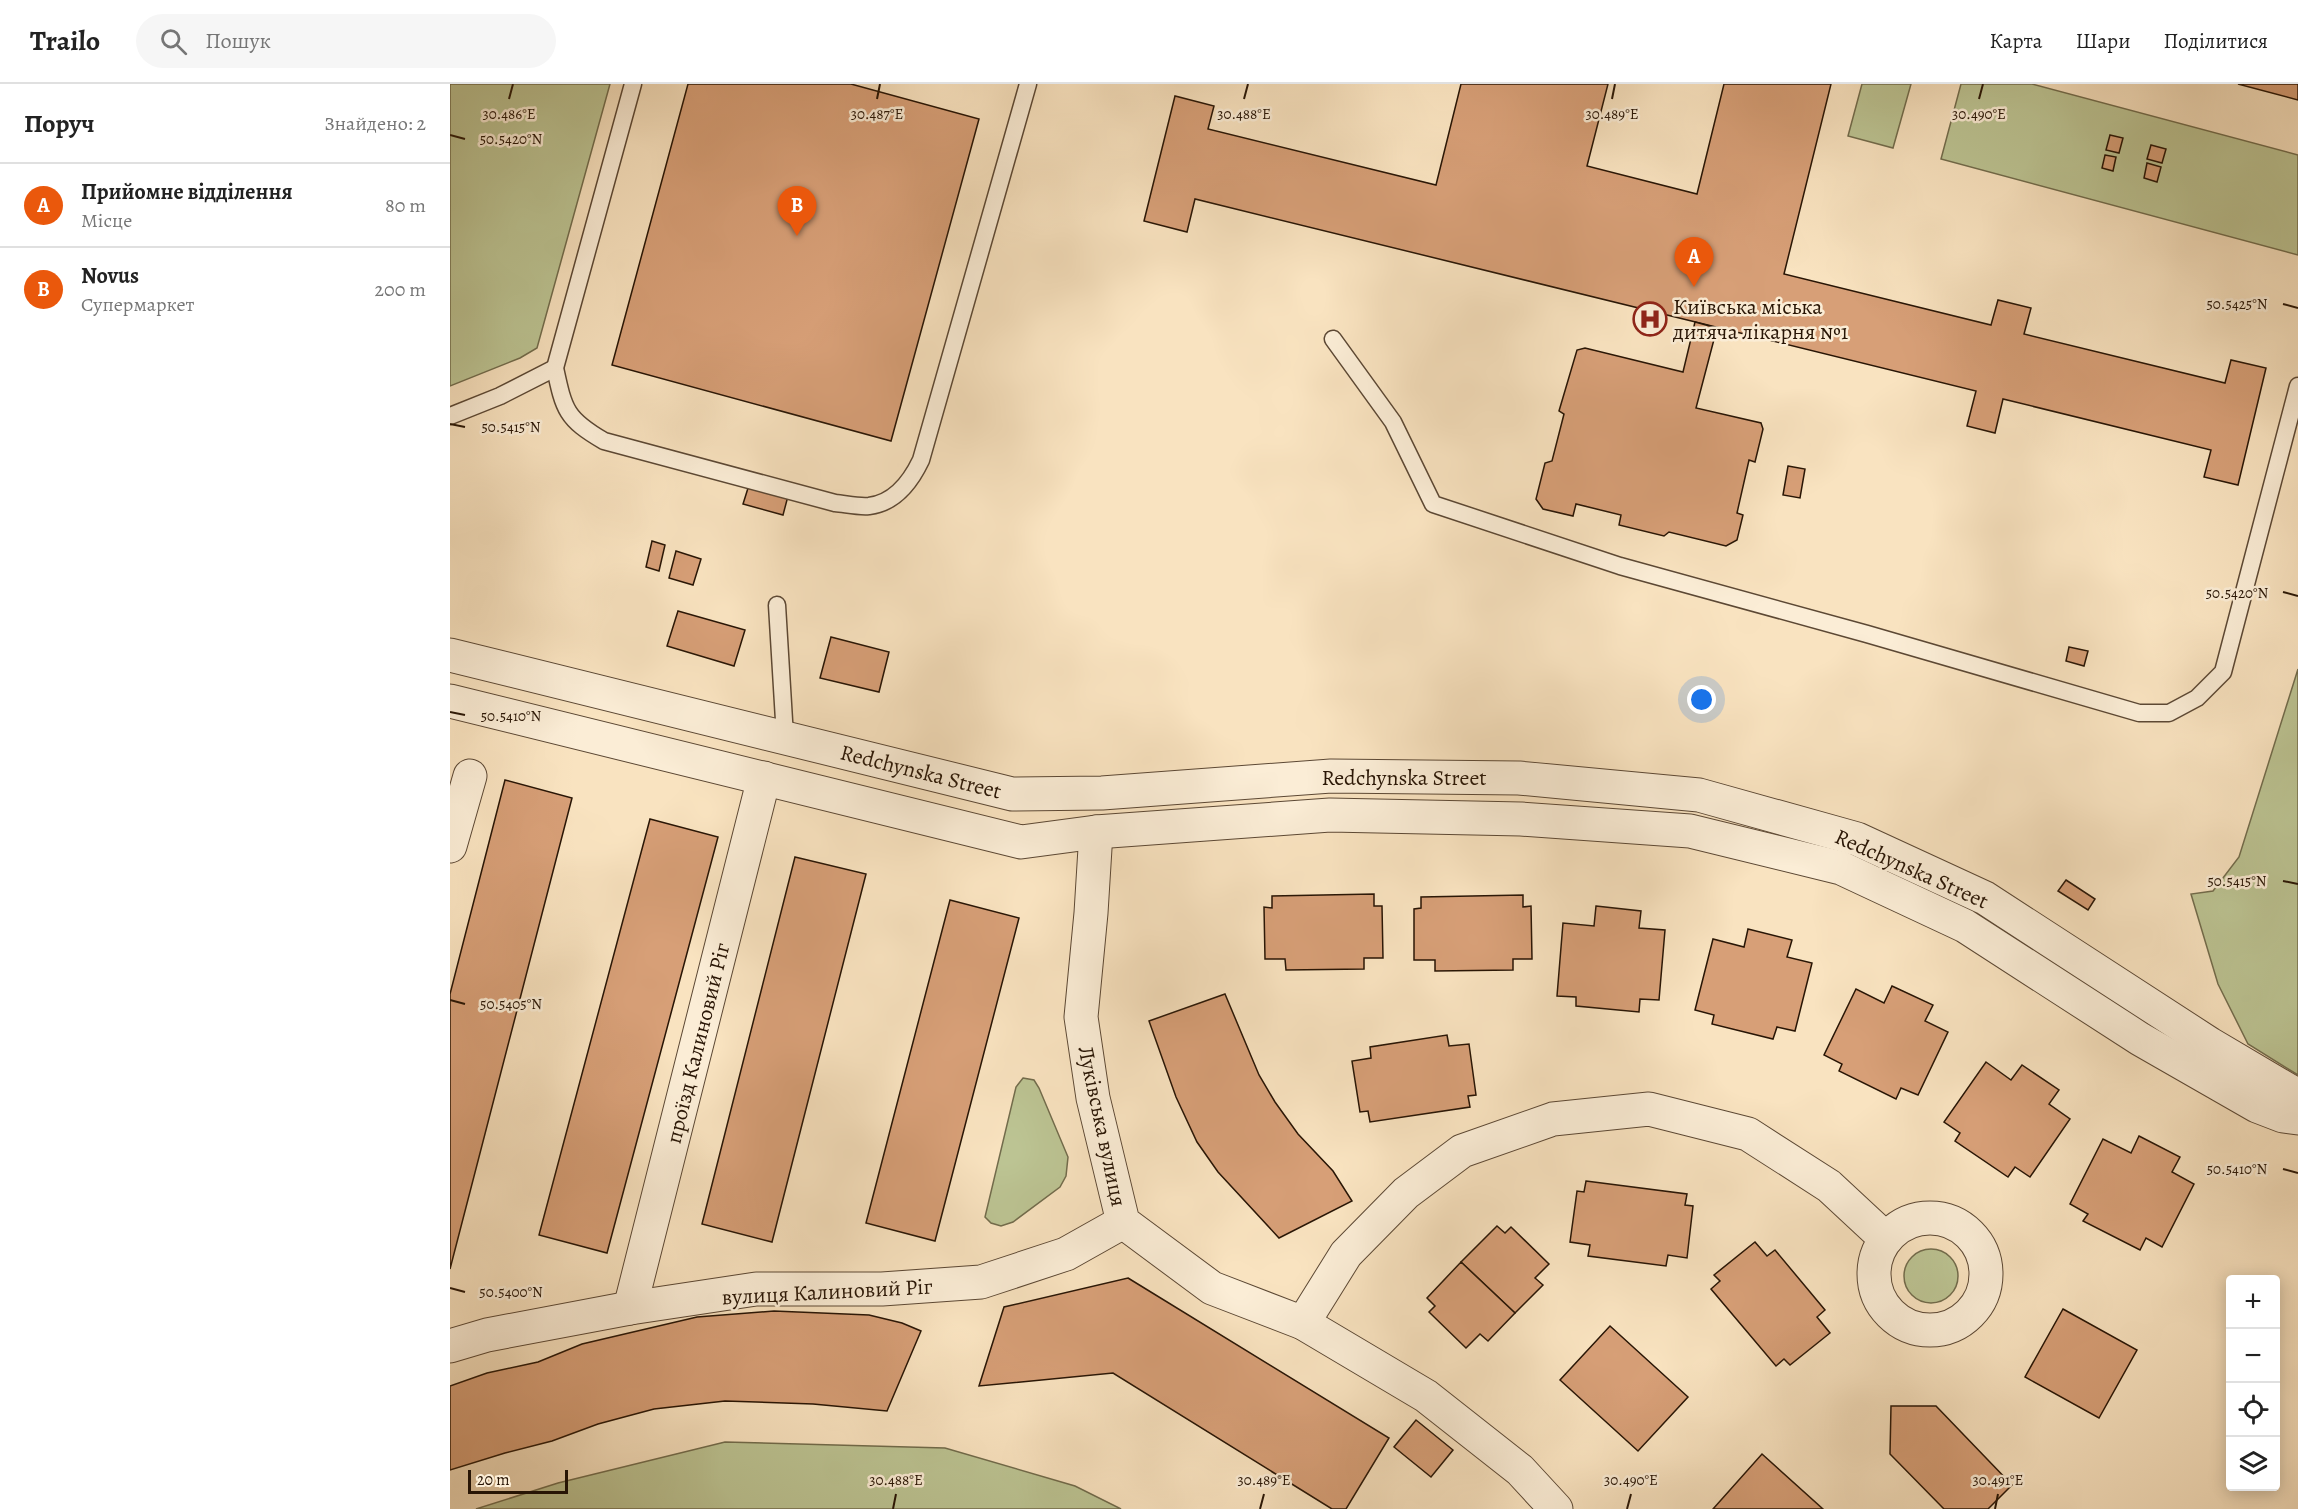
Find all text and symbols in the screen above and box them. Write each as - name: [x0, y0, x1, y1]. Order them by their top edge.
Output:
- search box: [136, 14, 556, 68]
- text: Trailo: [30, 22, 100, 60]
- icon: search: [157, 25, 190, 58]
- text: Пошук: [205, 26, 271, 56]
- text: Карта: [1990, 27, 2042, 55]
- text: Шари: [2075, 27, 2130, 55]
- text: Поділитися: [2163, 27, 2268, 55]
- text: 30.486°E: [482, 104, 536, 124]
- text: 30.487°E: [851, 104, 903, 124]
- text: 30.488°E: [1217, 104, 1271, 124]
- text: 30.489°E: [1585, 104, 1639, 124]
- text: 30.490°E: [1952, 104, 2006, 124]
- text: Поруч: [24, 106, 95, 141]
- text: Знайдено: 2: [324, 110, 426, 137]
- text: 50.5420°N: [480, 129, 543, 149]
- text: Прийомне відділення: [81, 177, 293, 207]
- pin: B: [778, 186, 816, 236]
- text: A: [37, 192, 50, 219]
- text: 80 m: [385, 192, 426, 219]
- text: Місце: [81, 207, 132, 234]
- pin: A: [1674, 238, 1714, 287]
- text: Novus: [81, 261, 139, 291]
- text: B: [37, 276, 50, 303]
- text: 200 m: [375, 276, 426, 303]
- text: Супермаркет: [81, 291, 195, 318]
- place label: Київська міська дитяча лікарня №1: [1672, 292, 1848, 347]
- text: 50.5425°N: [2206, 294, 2268, 314]
- hospital icon: Київська міська дитяча лікарня №1: [1632, 301, 1668, 337]
- text: 50.5415°N: [481, 417, 541, 437]
- text: 50.5420°N: [2206, 583, 2269, 603]
- your location: [1687, 685, 1716, 714]
- text: 50.5410°N: [481, 706, 542, 726]
- street label: Redchynska Street: [837, 737, 1004, 806]
- street label: Redchynska Street: [1321, 763, 1487, 793]
- street label: Redchynska Street: [1830, 822, 1993, 916]
- text: 50.5415°N: [2207, 871, 2267, 891]
- street label: проїзд Калиновий Ріг: [659, 940, 737, 1147]
- text: 50.5405°N: [480, 994, 542, 1014]
- street label: Луківська вулиця: [1070, 1043, 1134, 1209]
- text: 50.5410°N: [2207, 1159, 2268, 1179]
- street label: вулиця Калиновий Ріг: [721, 1271, 933, 1313]
- map controls: [2226, 1275, 2280, 1491]
- button: +: [2226, 1275, 2280, 1329]
- text: 50.5400°N: [479, 1282, 543, 1302]
- button: −: [2226, 1329, 2280, 1383]
- button: locate: [2226, 1383, 2280, 1437]
- button: layers: [2226, 1437, 2280, 1491]
- scale bar: [468, 1467, 568, 1494]
- text: 20 m: [477, 1469, 510, 1491]
- text: 30.488°E: [869, 1470, 923, 1490]
- text: 30.489°E: [1237, 1470, 1291, 1490]
- text: 30.490°E: [1604, 1470, 1658, 1490]
- text: 30.491°E: [1973, 1470, 2023, 1490]

